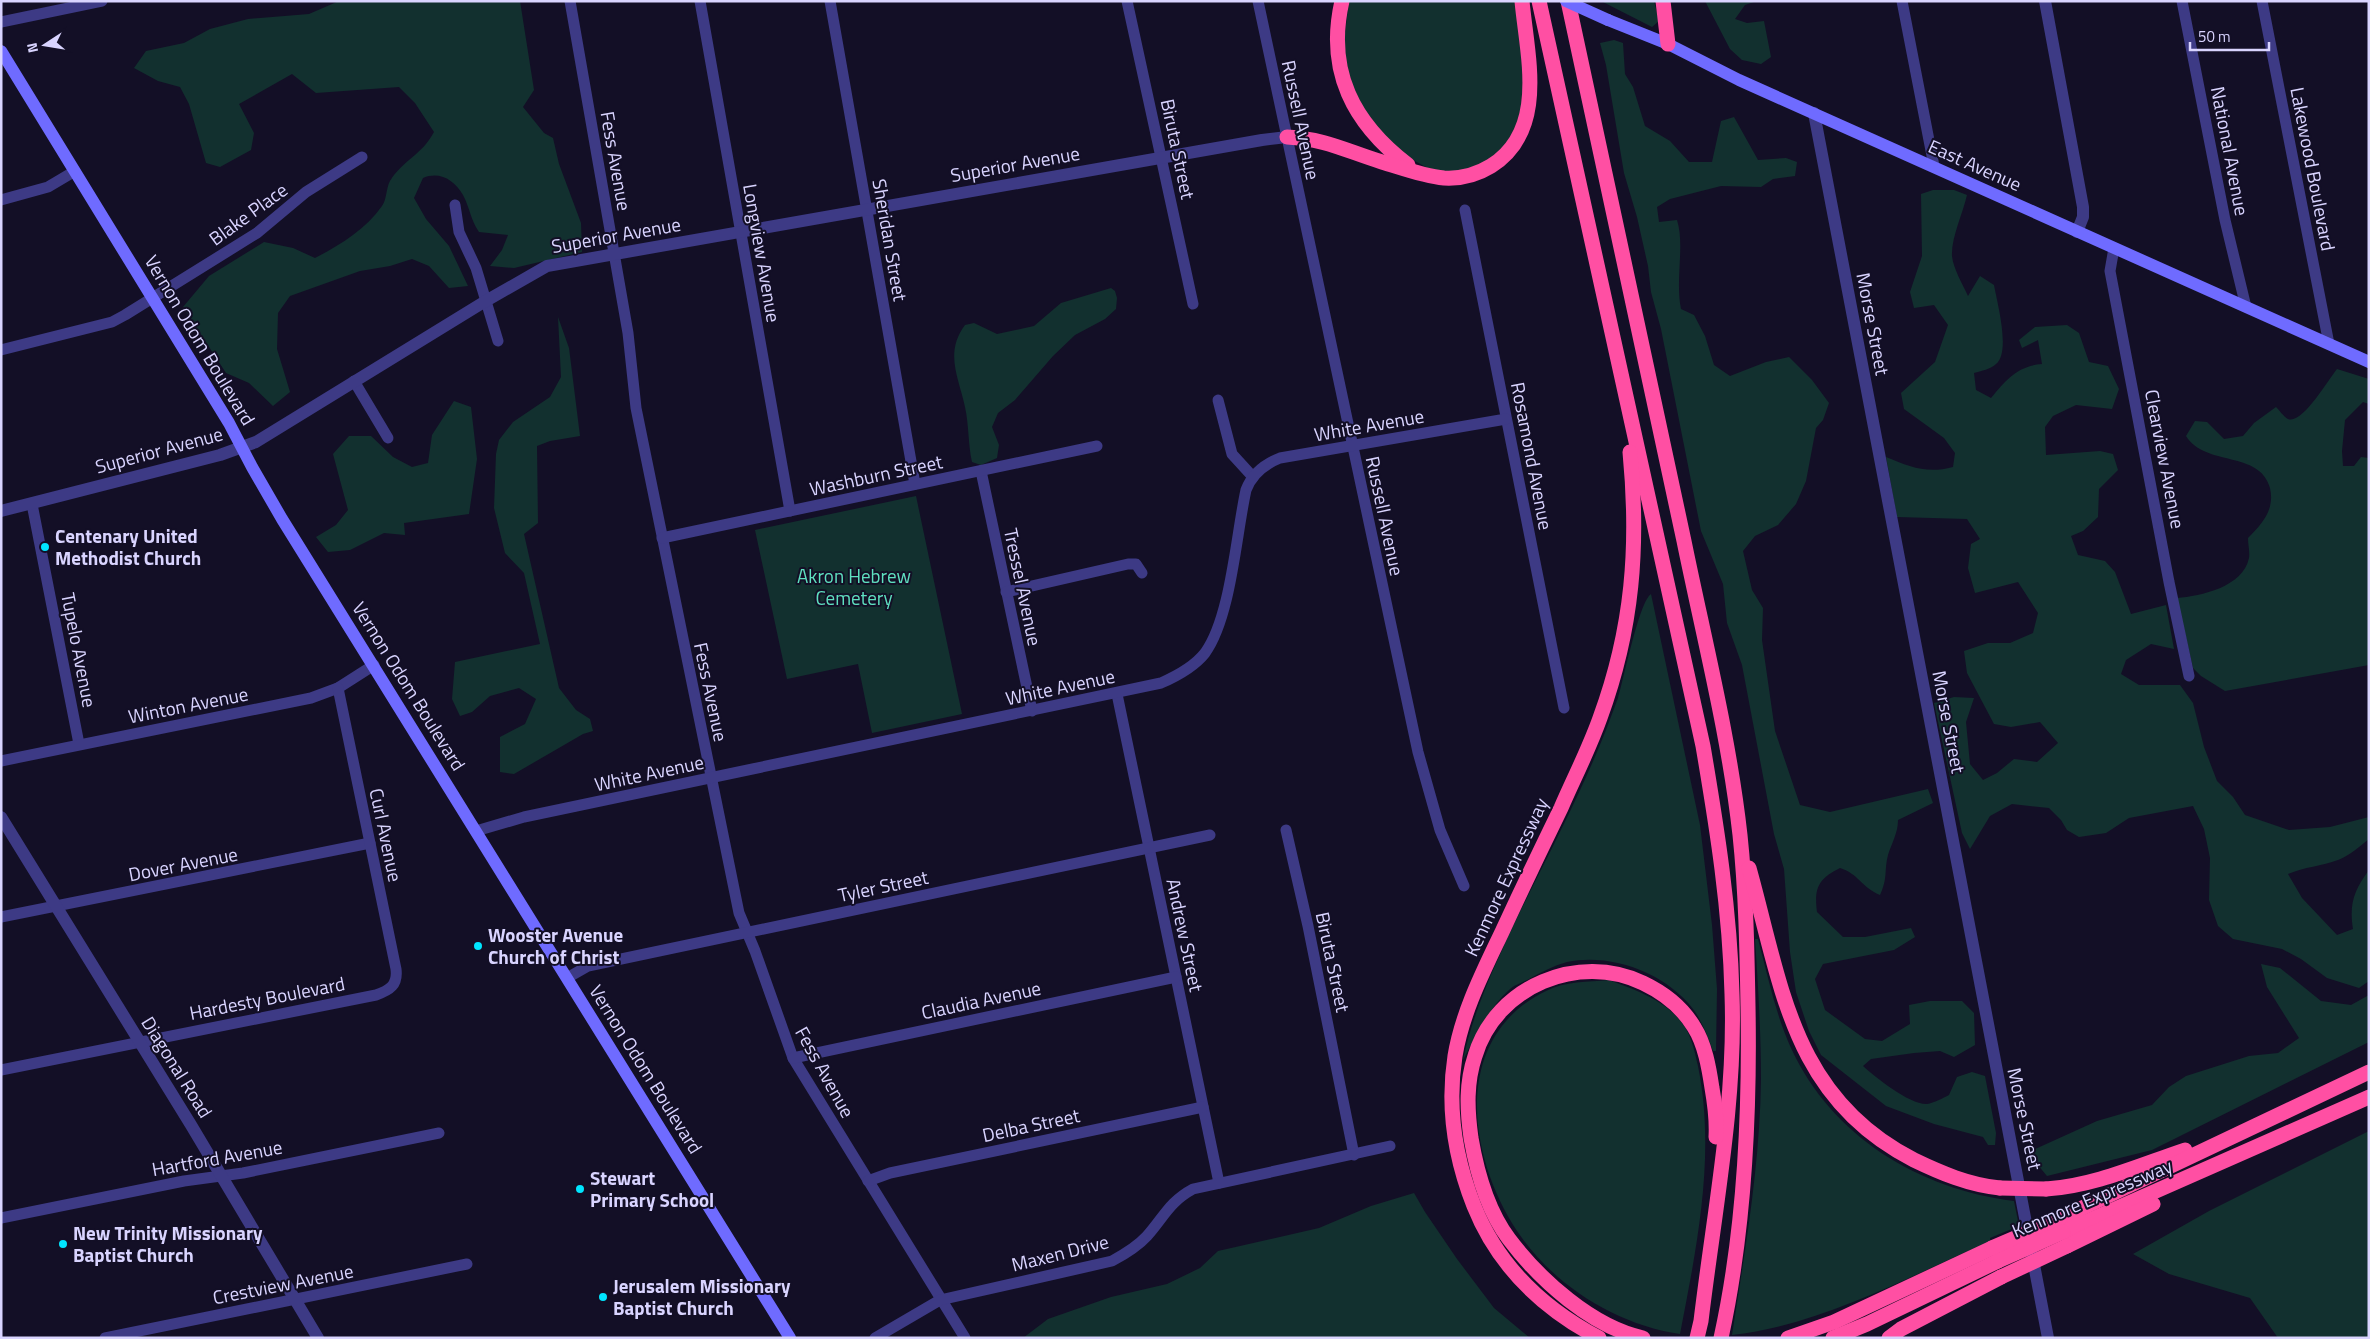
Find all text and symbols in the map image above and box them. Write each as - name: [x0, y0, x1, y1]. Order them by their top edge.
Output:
- north arrow: [20, 20, 70, 70]
- scale bar: [2190, 20, 2269, 52]
- text: 50 m: [2198, 25, 2231, 48]
- text: N: [21, 41, 43, 55]
- street label: Russell Avenue: [1275, 58, 1328, 182]
- street label: National Avenue: [2204, 84, 2257, 218]
- street label: Lakewood Boulevard: [2283, 85, 2344, 253]
- street label: Biruta Street: [1154, 96, 1203, 202]
- street label: Fess Avenue: [593, 109, 640, 213]
- street label: East Avenue: [1924, 131, 2026, 198]
- street label: Superior Avenue: [948, 138, 1082, 189]
- street label: Blake Place: [202, 175, 293, 252]
- street label: Sheridan Street: [865, 176, 916, 304]
- street label: Longview Avenue: [736, 182, 789, 324]
- street label: Superior Avenue: [549, 209, 683, 260]
- street label: Vernon Odom Boulevard: [138, 249, 263, 431]
- street label: Morse Street: [1849, 270, 1898, 378]
- street label: Rosamond Avenue: [1504, 380, 1561, 532]
- street label: Clearview Avenue: [2138, 387, 2193, 531]
- street label: White Avenue: [1312, 401, 1426, 448]
- street label: Superior Avenue: [92, 419, 226, 480]
- street label: Washburn Street: [807, 446, 945, 503]
- street label: Russell Avenue: [1359, 454, 1412, 578]
- place label: Centenary United Methodist Church: [55, 521, 201, 572]
- street label: Tressel Avenue: [997, 525, 1050, 648]
- marker: Centenary United Methodist Church: [39, 541, 51, 553]
- park label: Akron Hebrew Cemetery: [797, 561, 911, 612]
- street label: Tupelo Avenue: [54, 590, 105, 710]
- street label: Vernon Odom Boulevard: [346, 596, 473, 776]
- street label: Fess Avenue: [687, 640, 736, 744]
- street label: White Avenue: [1003, 661, 1117, 712]
- street label: Morse Street: [1925, 668, 1974, 776]
- street label: Winton Avenue: [125, 679, 250, 730]
- street label: White Avenue: [592, 747, 706, 798]
- street label: Curl Avenue: [362, 786, 411, 884]
- street label: Kenmore Expressway: [1456, 793, 1555, 961]
- street label: Dover Avenue: [126, 839, 240, 888]
- street label: Tyler Street: [835, 862, 931, 909]
- street label: Andrew Street: [1159, 876, 1212, 995]
- street label: Biruta Street: [1309, 909, 1358, 1015]
- place label: Wooster Avenue Church of Christ: [488, 920, 624, 971]
- marker: Wooster Avenue Church of Christ: [472, 940, 484, 952]
- street label: Hardesty Boulevard: [187, 968, 347, 1027]
- street label: Claudia Avenue: [918, 973, 1043, 1026]
- street label: Vernon Odom Boulevard: [583, 979, 710, 1159]
- street label: Diagonal Road: [135, 1010, 220, 1123]
- street label: Fess Avenue: [788, 1021, 862, 1123]
- street label: Morse Street: [2000, 1065, 2051, 1173]
- street label: Delba Street: [980, 1100, 1083, 1149]
- street label: Hartford Avenue: [150, 1132, 284, 1183]
- street label: Kenmore Expressway: [2007, 1151, 2177, 1245]
- place label: Stewart Primary School: [590, 1163, 714, 1214]
- marker: Stewart Primary School: [574, 1183, 586, 1195]
- place label: New Trinity Missionary Baptist Church: [73, 1218, 263, 1269]
- street label: Maxen Drive: [1008, 1226, 1112, 1279]
- marker: New Trinity Missionary Baptist Church: [57, 1238, 69, 1250]
- street label: Crestview Avenue: [210, 1256, 356, 1311]
- place label: Jerusalem Missionary Baptist Church: [613, 1271, 791, 1322]
- marker: Jerusalem Missionary Baptist Church: [597, 1291, 609, 1303]

